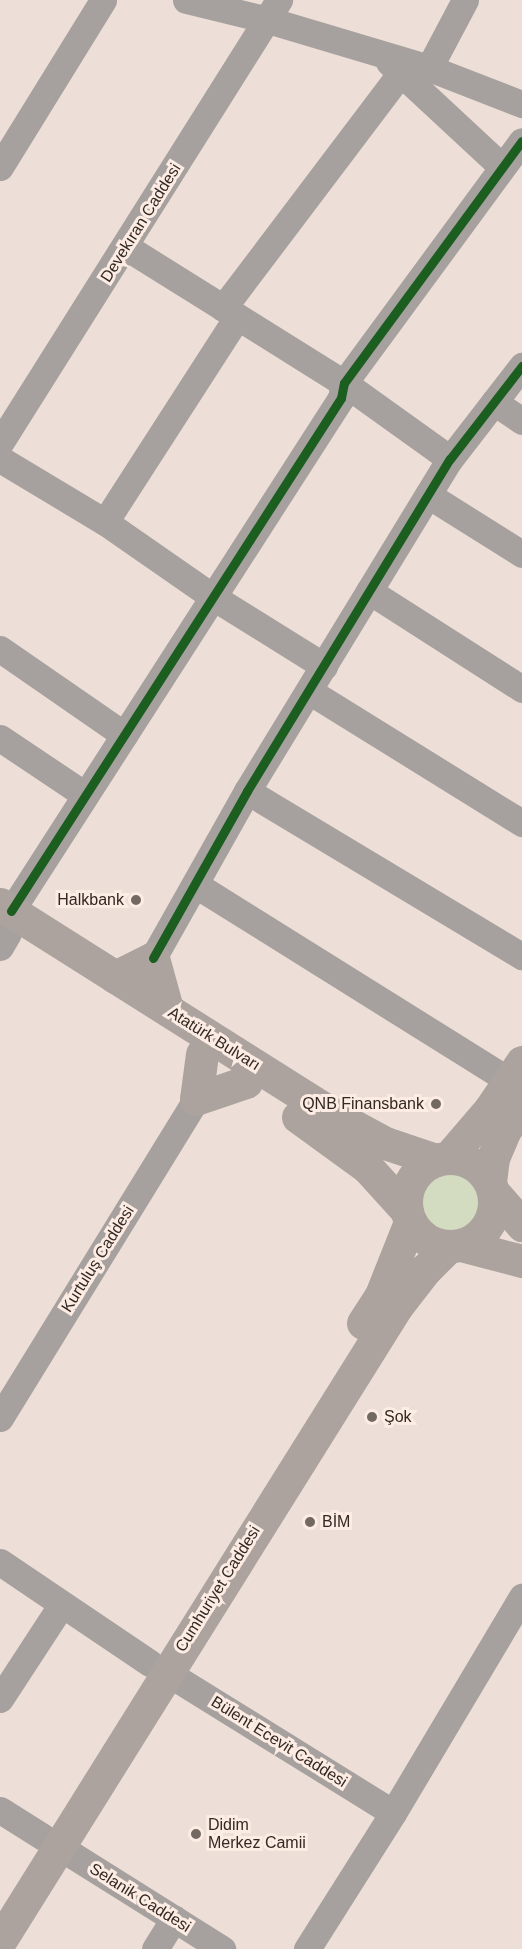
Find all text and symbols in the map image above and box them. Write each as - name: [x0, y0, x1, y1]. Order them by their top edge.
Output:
- street label: Devekıran Caddesi: [97, 160, 185, 286]
- place label: Halkbank: [57, 890, 124, 910]
- marker: Halkbank: [129, 893, 143, 907]
- street label: Atatürk Bulvarı: [164, 1003, 264, 1075]
- place label: QNB Finansbank: [302, 1094, 424, 1114]
- marker: QNB Finansbank: [429, 1097, 443, 1111]
- street label: Kurtuluş Caddesi: [58, 1202, 138, 1316]
- place label: Şok: [384, 1407, 412, 1427]
- marker: Şok: [365, 1410, 379, 1424]
- place label: BİM: [322, 1512, 350, 1532]
- marker: BİM: [303, 1515, 317, 1529]
- street label: Cumhuriyet Caddesi: [171, 1522, 265, 1656]
- street label: Bülent Ecevit Caddesi: [208, 1692, 350, 1792]
- place label: Didim Merkez Camii: [208, 1815, 306, 1853]
- marker: Didim Merkez Camii: [189, 1827, 203, 1841]
- street label: Selanik Caddesi: [86, 1859, 194, 1937]

